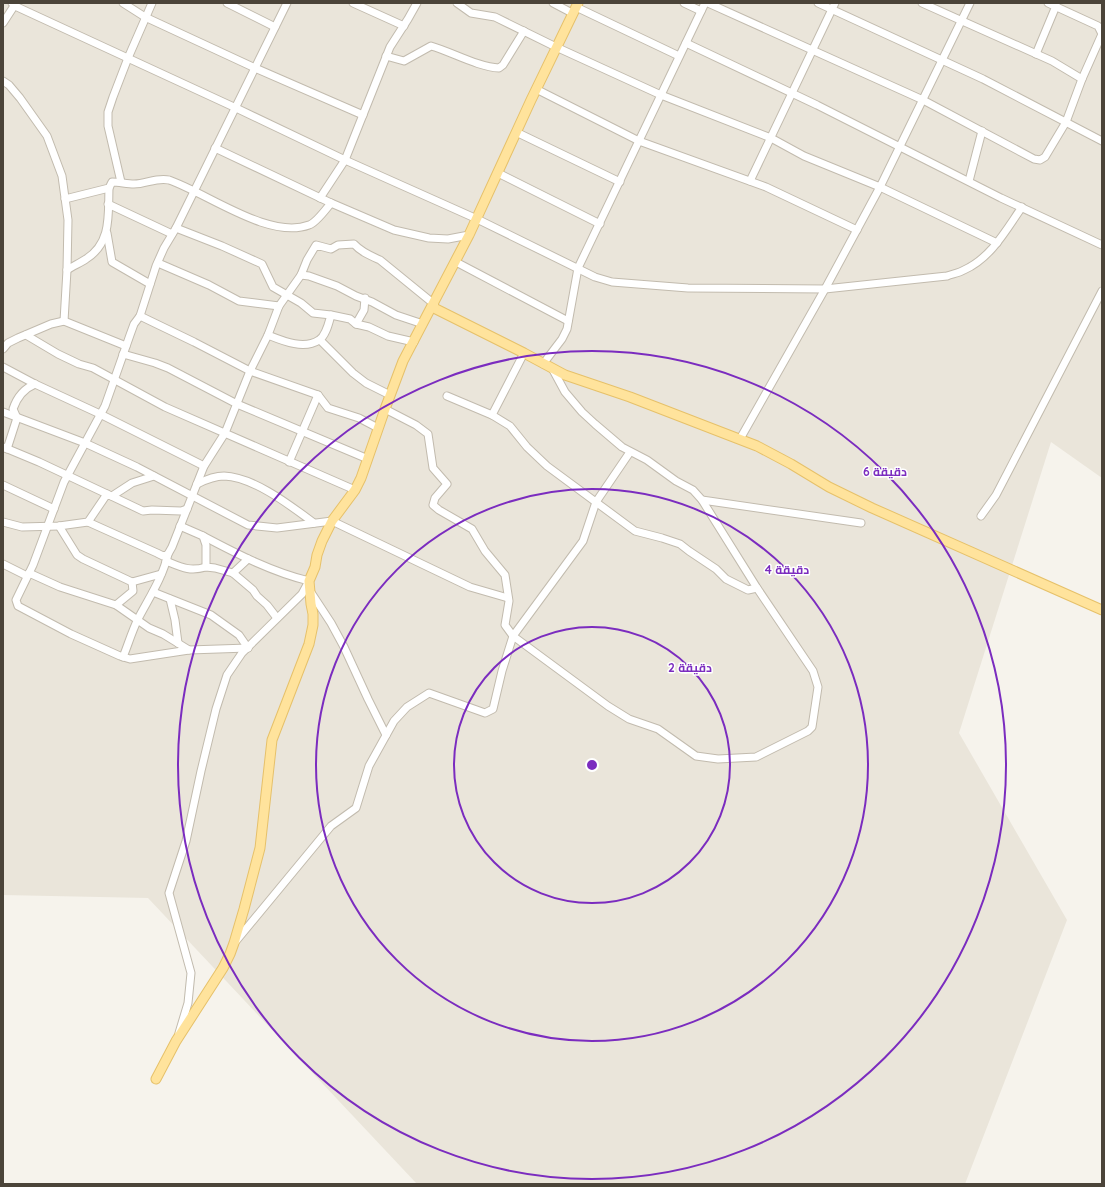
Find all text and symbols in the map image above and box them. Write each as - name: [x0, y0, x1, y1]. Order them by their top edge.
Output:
- text: 6 دقيقة: [863, 464, 907, 479]
- text: 4 دقيقة: [765, 562, 809, 577]
- text: 2 دقيقة: [668, 660, 712, 675]
- centre of rings: [585, 758, 599, 772]

